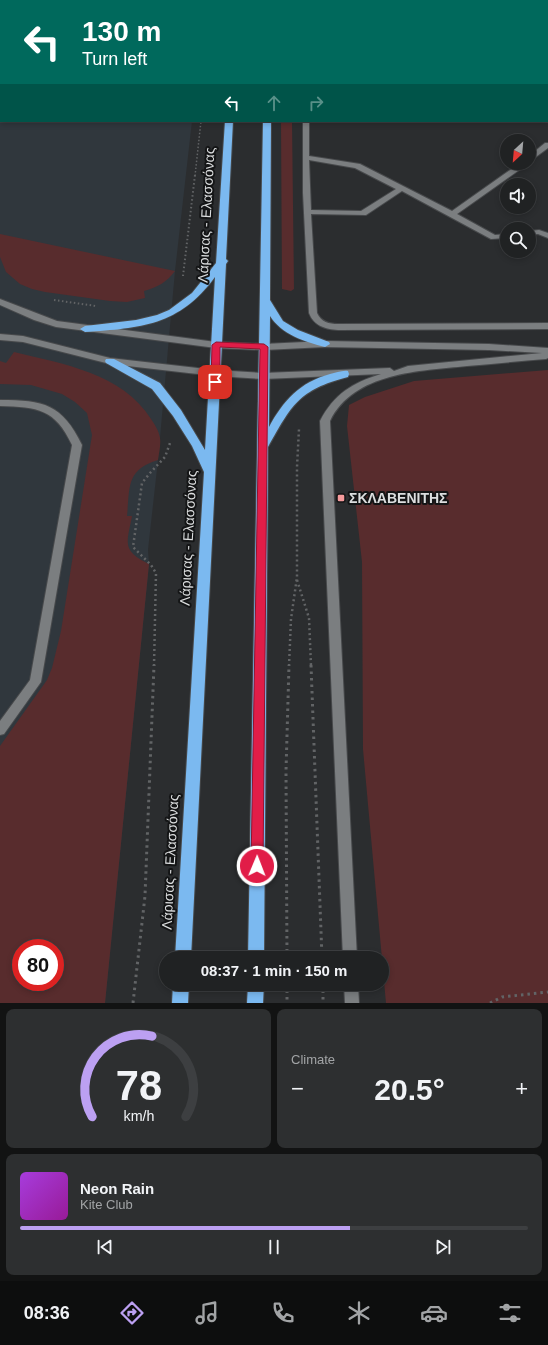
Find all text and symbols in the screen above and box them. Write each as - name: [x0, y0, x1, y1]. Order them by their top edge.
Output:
- icon: left: [16, 16, 68, 68]
- text: 130 m: [82, 16, 161, 47]
- text: Turn left: [82, 49, 147, 69]
- icon: left: [221, 92, 243, 114]
- icon: ahead: [263, 92, 285, 114]
- icon: right: [305, 92, 327, 114]
- north arrow: [500, 134, 536, 170]
- map controls: [500, 134, 536, 258]
- street label: Λάρισας - Ελασσόνας: [194, 147, 218, 283]
- button: sound: [500, 178, 536, 214]
- button: search: [500, 222, 536, 258]
- pin: [198, 365, 232, 399]
- icon: arrive: [204, 371, 226, 393]
- street label: Λάρισας - Ελασσόνας: [176, 470, 200, 606]
- place label: ΣΚΛΑΒΕΝΙΤΗΣ: [349, 490, 447, 506]
- marker: ΣΚΛΑΒΕΝΙΤΗΣ: [336, 493, 346, 503]
- street label: Λάρισας - Ελασσόνας: [158, 794, 182, 930]
- position arrow: [236, 845, 278, 887]
- speed limit sign: 80: [12, 939, 64, 991]
- text: 08:37 · 1 min · 150 m: [201, 962, 347, 979]
- text: Climate: [291, 1052, 335, 1067]
- text: 78: [115, 1061, 162, 1108]
- text: 20.5°: [374, 1073, 445, 1106]
- text: −: [291, 1076, 304, 1101]
- text: +: [515, 1076, 528, 1101]
- text: km/h: [123, 1107, 154, 1123]
- text: Neon Rain: [80, 1180, 154, 1197]
- text: Kite Club: [80, 1197, 133, 1212]
- icon: previous: [94, 1236, 116, 1258]
- icon: pause: [263, 1236, 285, 1258]
- icon: next: [432, 1236, 454, 1258]
- icon: directions: [118, 1299, 146, 1327]
- icon: music: [193, 1299, 221, 1327]
- icon: phone: [269, 1299, 297, 1327]
- icon: climate: [345, 1299, 373, 1327]
- icon: car: [420, 1299, 448, 1327]
- icon: filters: [496, 1299, 524, 1327]
- text: 08:36: [24, 1303, 70, 1323]

